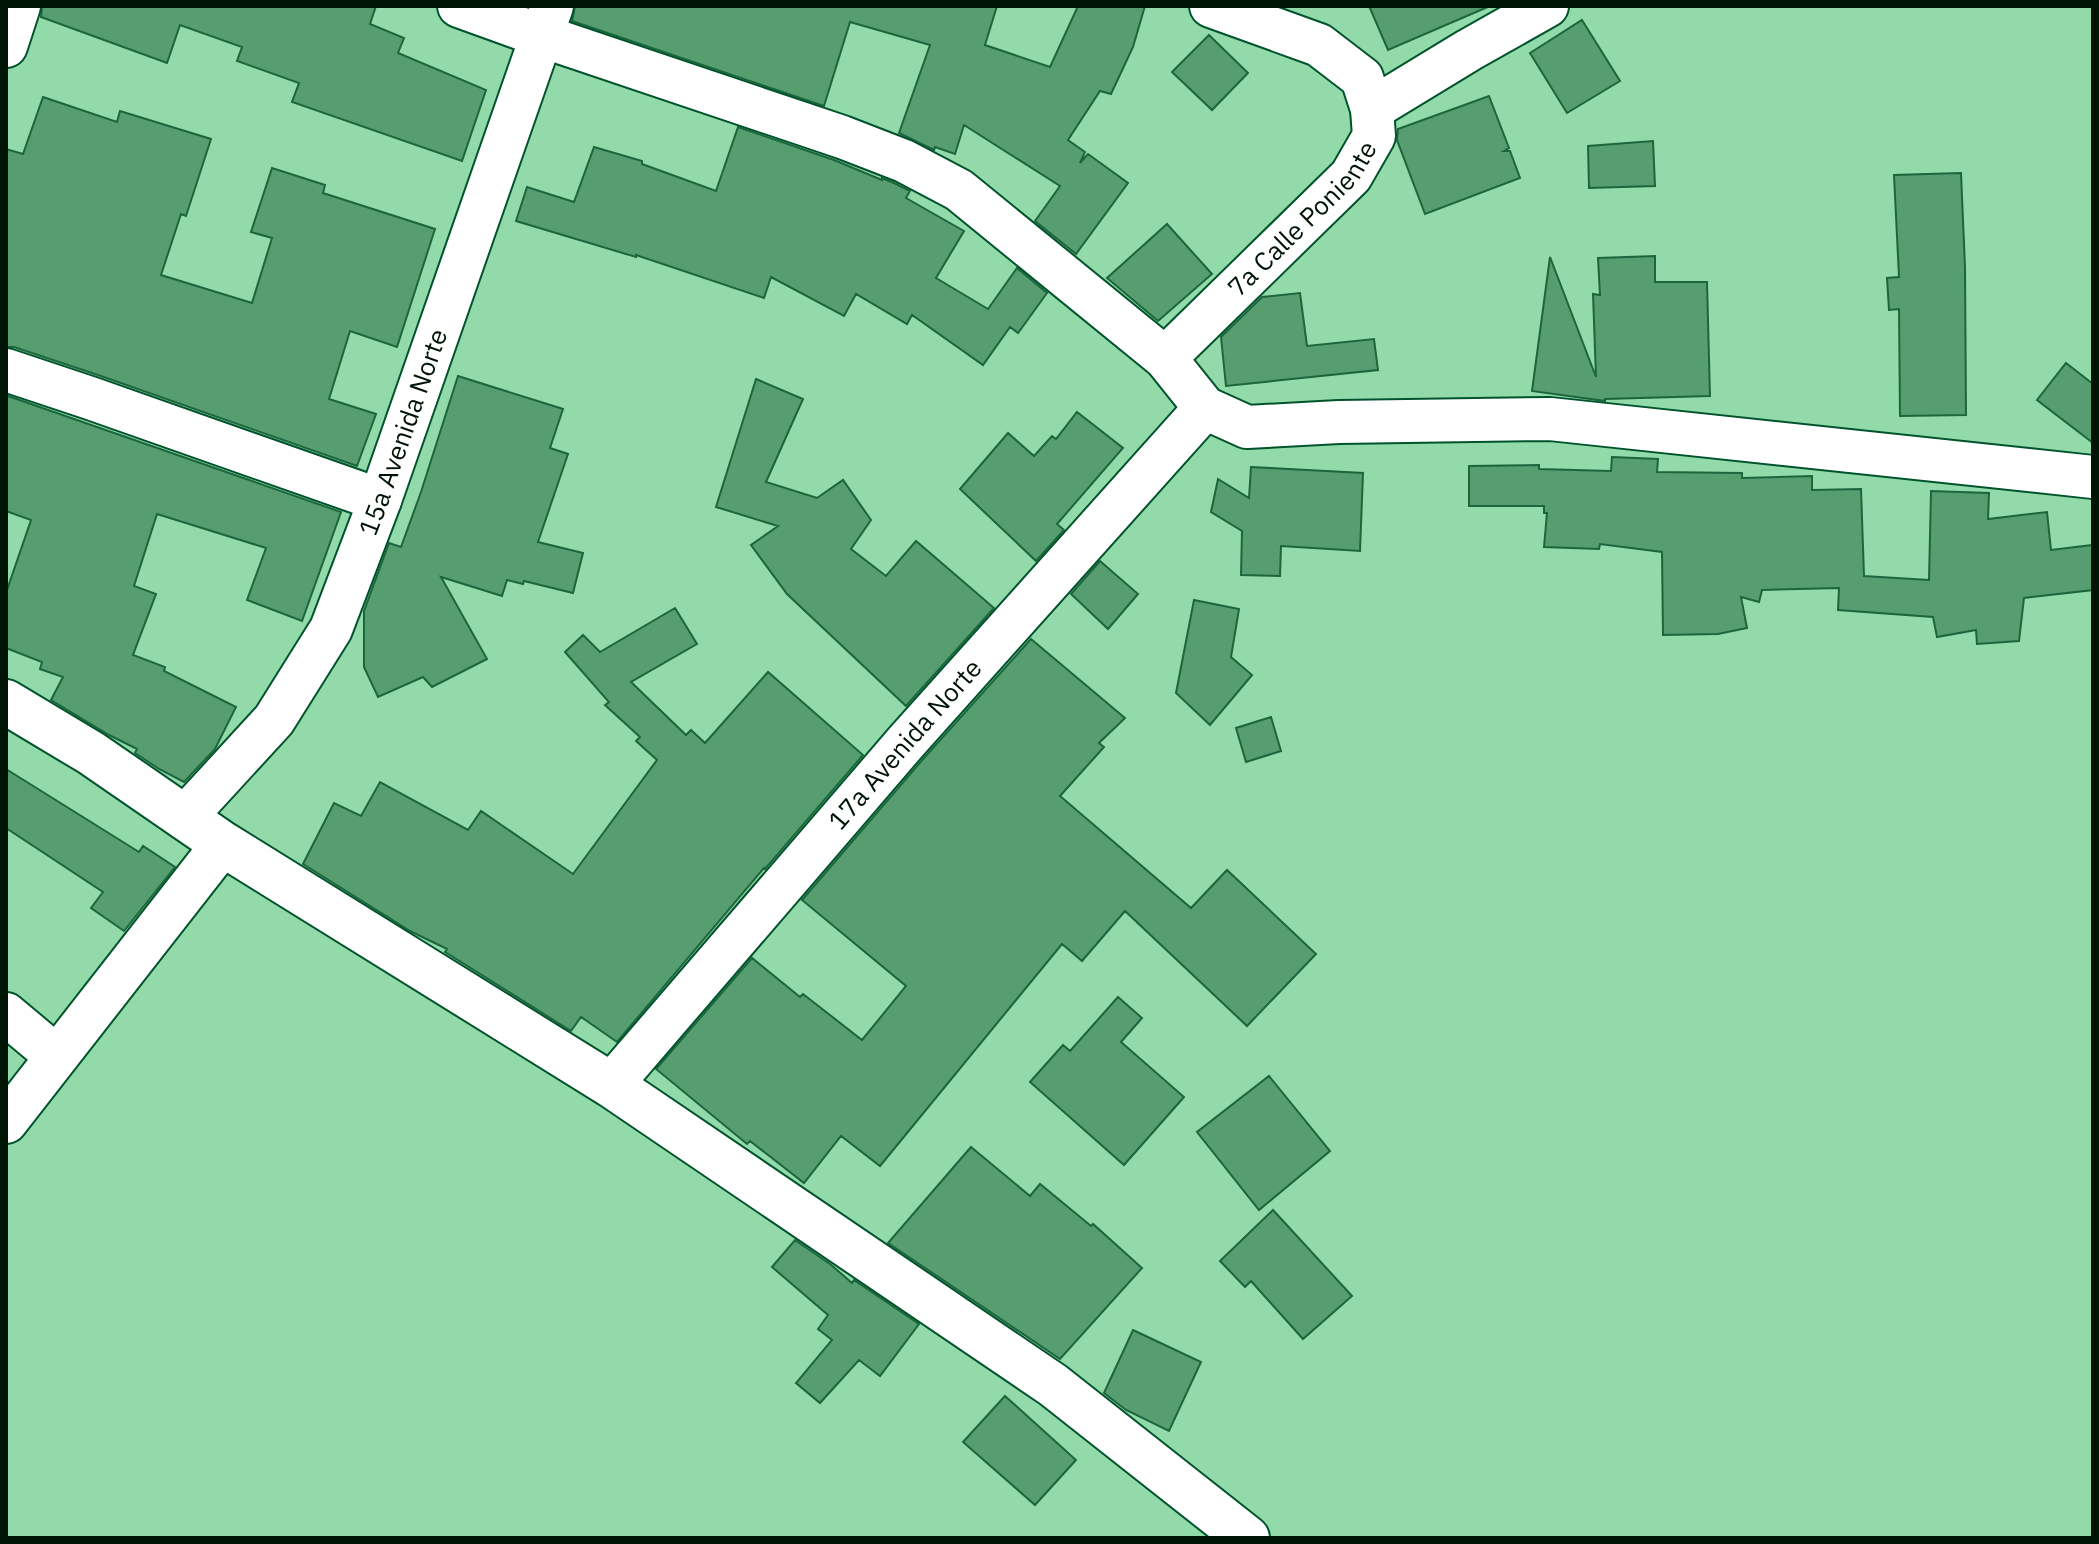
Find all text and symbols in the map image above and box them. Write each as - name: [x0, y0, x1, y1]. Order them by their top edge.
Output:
- street label: 7a Calle Poniente: [1220, 134, 1384, 304]
- street label: 15a Avenida Norte: [350, 324, 454, 540]
- street label: 17a Avenida Norte: [820, 651, 989, 836]

